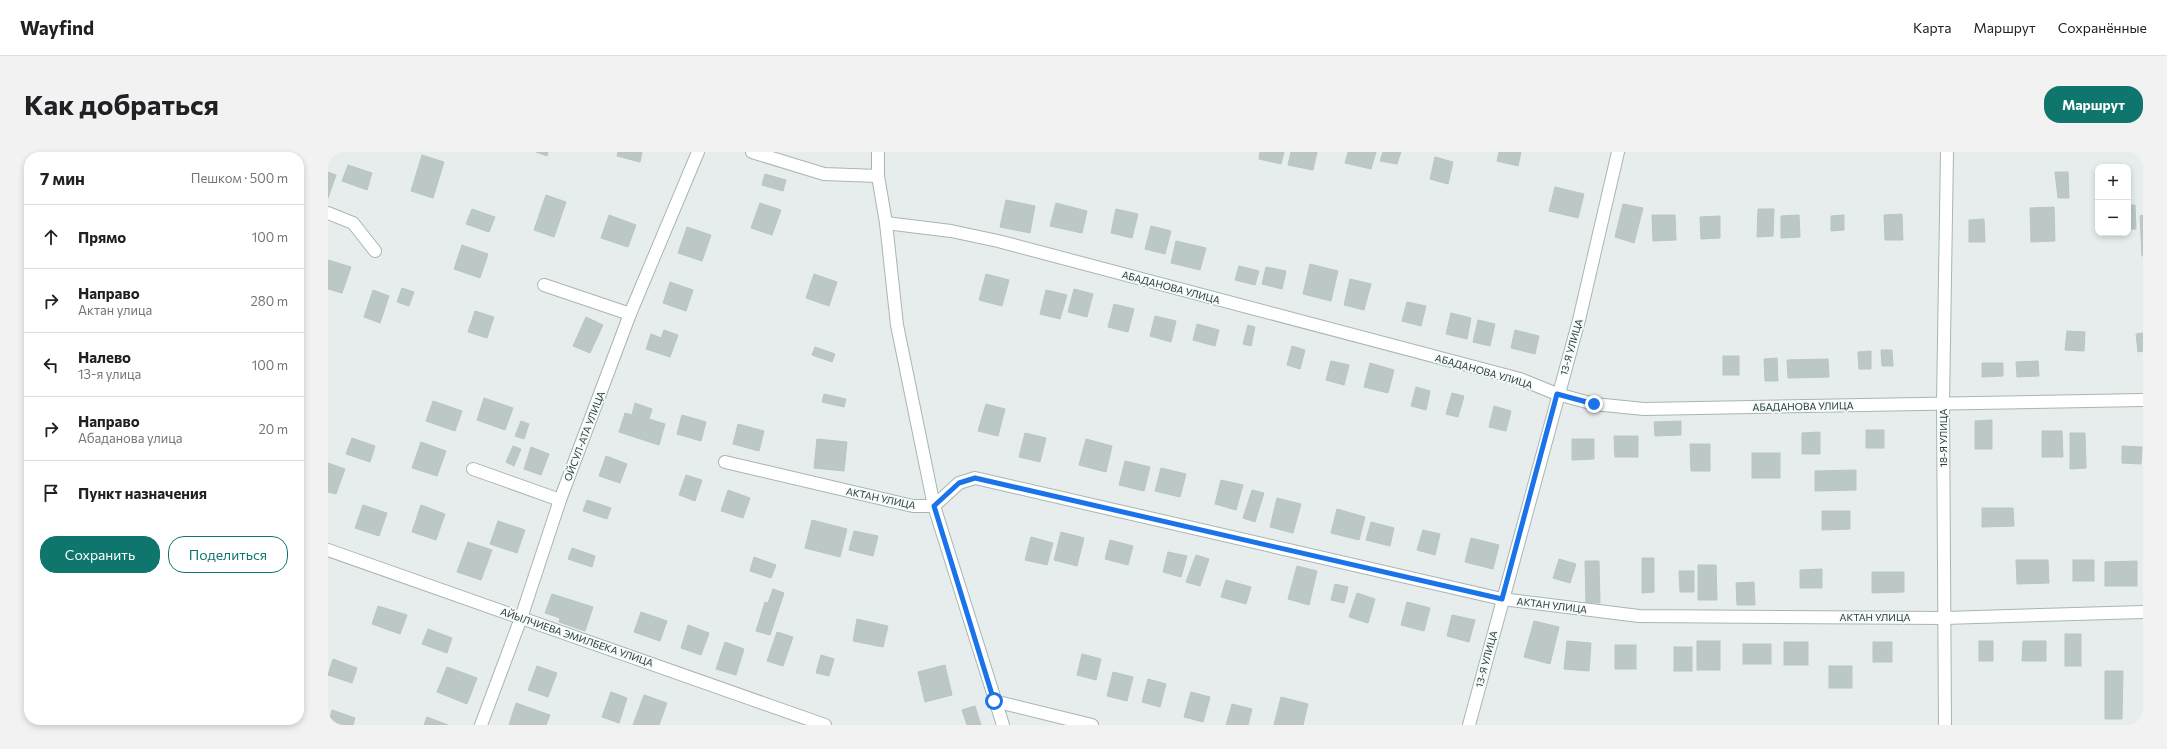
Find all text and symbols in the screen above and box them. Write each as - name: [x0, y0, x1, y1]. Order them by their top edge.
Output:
- text: Wayfind: [20, 16, 94, 39]
- text: Карта: [1913, 19, 1951, 36]
- text: Маршрут: [1973, 19, 2036, 36]
- text: Сохранённые: [2058, 19, 2147, 36]
- button: Маршрут: [2044, 86, 2143, 123]
- text: Как добраться: [24, 87, 219, 121]
- map controls: [2095, 164, 2131, 236]
- button: +: [2095, 164, 2131, 200]
- text: 7 мин: [40, 168, 85, 189]
- text: Пешком · 500 m: [191, 170, 288, 186]
- button: −: [2095, 200, 2131, 236]
- icon: ahead: [40, 226, 62, 248]
- text: Прямо: [78, 228, 126, 246]
- text: 100 m: [252, 229, 288, 245]
- street label: АБАДАНОВА УЛИЦА: [1121, 268, 1221, 306]
- text: Направо: [78, 284, 140, 302]
- icon: right: [40, 290, 62, 312]
- text: 280 m: [251, 293, 288, 309]
- text: Актан улица: [78, 302, 152, 318]
- street label: 13-Я УЛИЦА: [1557, 317, 1585, 377]
- text: Налево: [78, 348, 131, 366]
- street label: АБАДАНОВА УЛИЦА: [1434, 351, 1534, 391]
- icon: left: [40, 354, 62, 376]
- text: 100 m: [252, 357, 288, 373]
- text: 13-я улица: [78, 366, 141, 382]
- street label: ОЙСУЛ-АТА УЛИЦА: [561, 389, 607, 483]
- route end: [1585, 395, 1603, 413]
- street label: АБАДАНОВА УЛИЦА: [1752, 399, 1854, 413]
- street label: 18-Я УЛИЦА: [1937, 409, 1949, 467]
- text: Направо: [78, 412, 140, 430]
- icon: right: [40, 418, 62, 440]
- text: 20 m: [259, 421, 288, 437]
- text: Абаданова улица: [78, 430, 183, 446]
- icon: arrive: [40, 482, 62, 504]
- text: Пункт назначения: [78, 484, 207, 502]
- street label: АКТАН УЛИЦА: [845, 485, 917, 511]
- button: Сохранить: [40, 536, 160, 573]
- button: Поделиться: [168, 536, 288, 573]
- street label: АКТАН УЛИЦА: [1516, 595, 1588, 615]
- street label: АЙЫЛЧИЕВА ЭМИЛБЕКА УЛИЦА: [499, 605, 655, 669]
- street label: АКТАН УЛИЦА: [1840, 611, 1911, 623]
- street label: 13-Я УЛИЦА: [1473, 629, 1499, 689]
- route start: [985, 692, 1003, 710]

